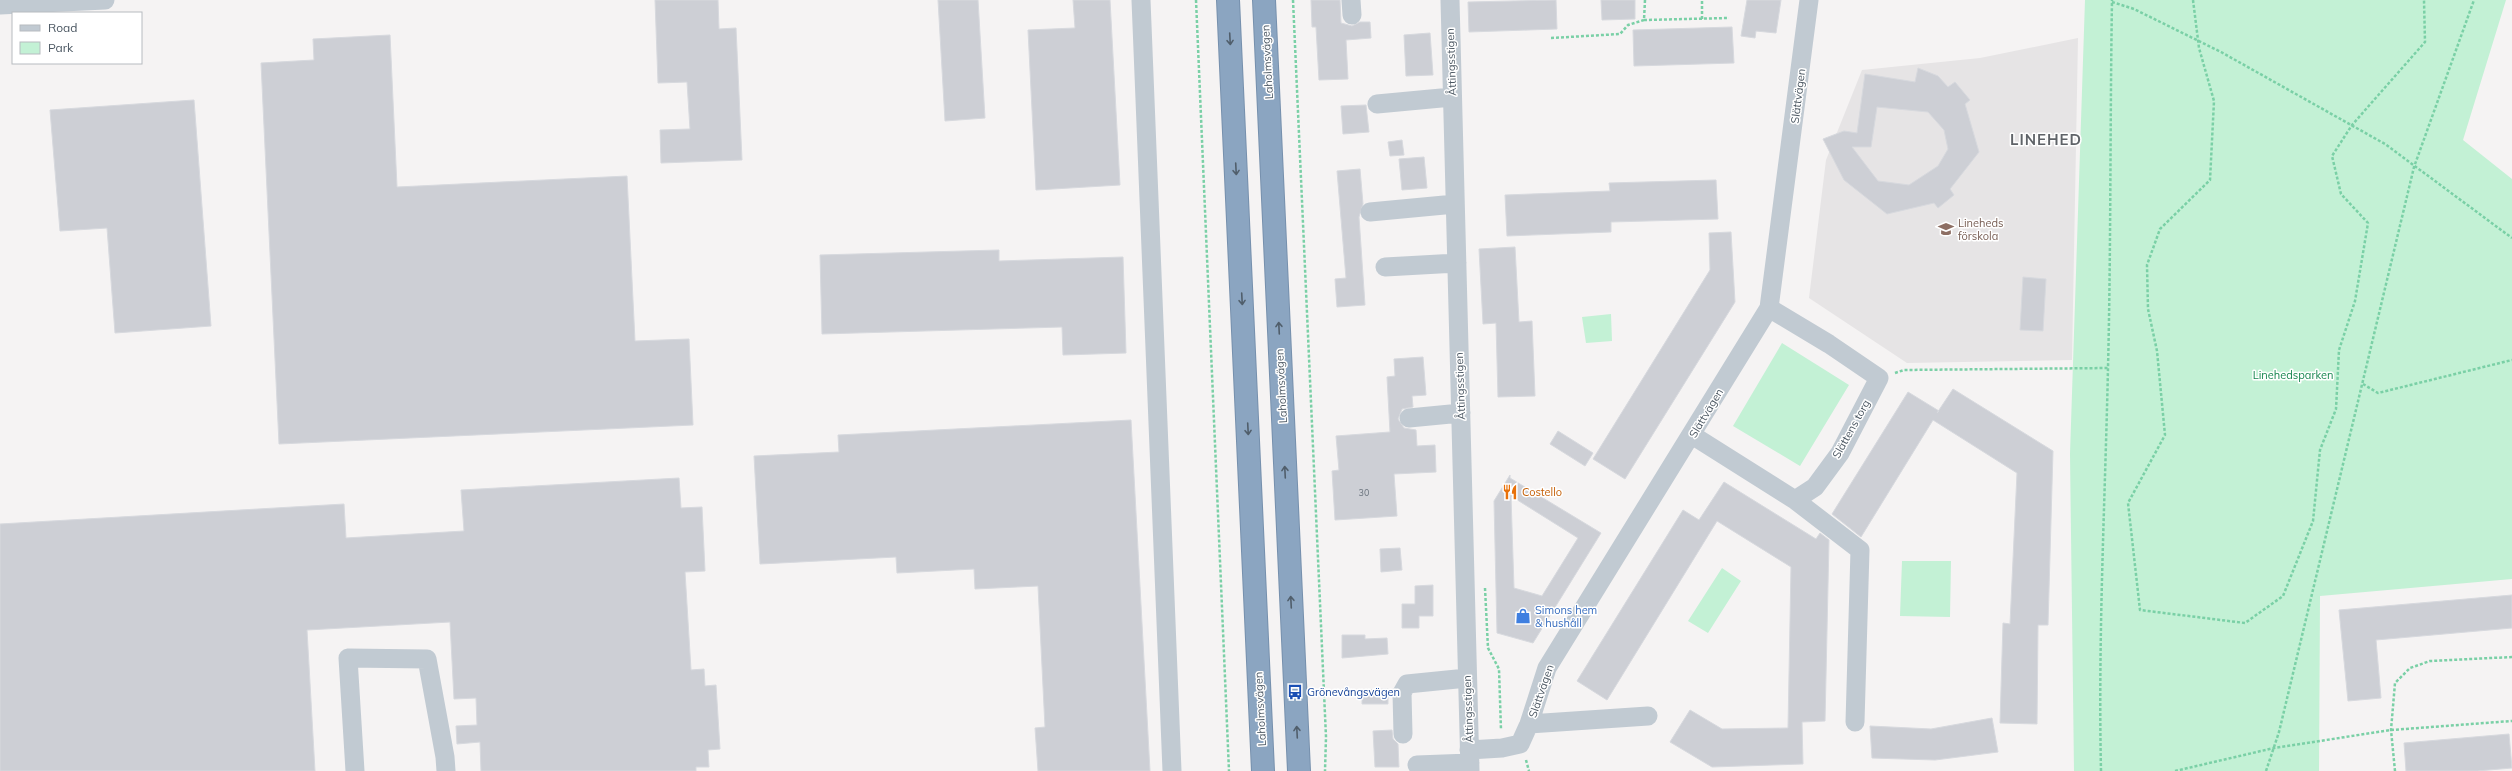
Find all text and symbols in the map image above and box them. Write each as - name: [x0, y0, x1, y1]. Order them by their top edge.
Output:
- legend: [12, 12, 142, 64]
- text: Road: [48, 20, 77, 35]
- street label: Laholmsvägen: [1258, 24, 1276, 100]
- street label: Åttingsstigen: [1442, 28, 1459, 96]
- one-way arrow: [1226, 32, 1234, 45]
- text: Park: [48, 40, 74, 55]
- street label: Slättvägen: [1788, 68, 1808, 124]
- district label: LINEHED: [2010, 130, 2082, 149]
- one-way arrow: [1232, 162, 1240, 175]
- place label: Lineheds förskola: [1958, 216, 2004, 243]
- school or university icon: Lineheds förskola: [1937, 220, 1955, 238]
- one-way arrow: [1238, 292, 1245, 305]
- one-way arrow: [1275, 322, 1283, 335]
- street label: Laholmsvägen: [1272, 348, 1290, 424]
- street label: Åttingsstigen: [1451, 352, 1468, 420]
- park label: Linehedsparken: [2253, 368, 2333, 382]
- street label: Slättvägen: [1686, 386, 1726, 440]
- street label: Slättens torg: [1829, 397, 1873, 461]
- one-way arrow: [1244, 422, 1251, 435]
- one-way arrow: [1282, 466, 1289, 479]
- restaurant icon: Costello: [1501, 483, 1519, 501]
- place label: Costello: [1522, 485, 1562, 499]
- house number: 30: [1359, 487, 1369, 498]
- one-way arrow: [1287, 596, 1295, 609]
- place label: Simons hem & hushåll: [1535, 603, 1597, 630]
- shop icon: Simons hem & hushåll: [1514, 607, 1532, 625]
- street label: Slättvägen: [1525, 663, 1557, 719]
- street label: Laholmsvägen: [1251, 671, 1269, 747]
- street label: Åttingsstigen: [1459, 675, 1476, 743]
- bus stop icon: Grönevångsvägen: [1286, 683, 1304, 701]
- place label: Grönevångsvägen: [1307, 685, 1400, 699]
- one-way arrow: [1294, 726, 1301, 739]

